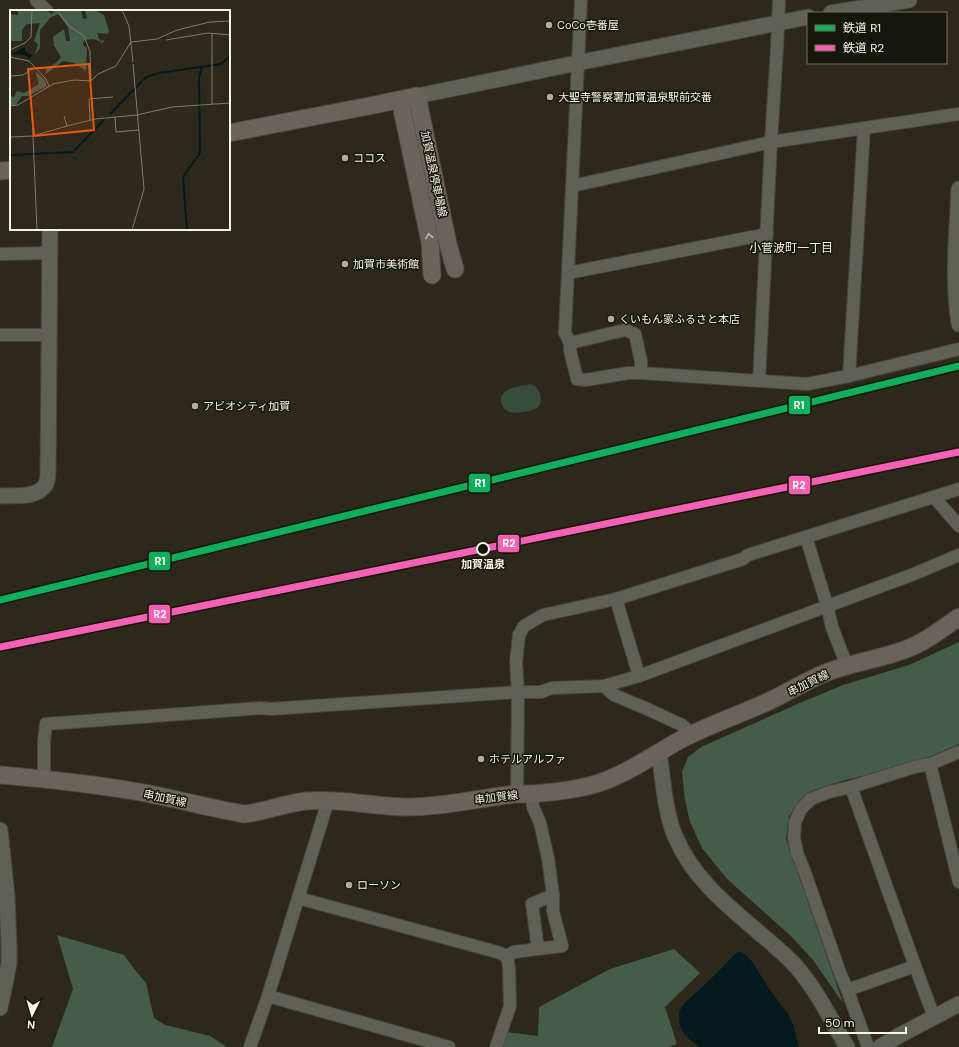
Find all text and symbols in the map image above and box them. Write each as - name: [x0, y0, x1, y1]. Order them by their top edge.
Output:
- inset map: [10, 10, 230, 230]
- legend: [807, 12, 947, 64]
- place label: CoCo壱番屋: [557, 18, 619, 32]
- marker: CoCo壱番屋: [544, 20, 554, 30]
- text: 鉄道 R1: [843, 20, 881, 36]
- text: 鉄道 R2: [843, 40, 884, 56]
- place label: 大聖寺警察署加賀温泉駅前交番: [558, 90, 712, 104]
- marker: 大聖寺警察署加賀温泉駅前交番: [545, 92, 555, 102]
- street label: 加賀温泉停車場線: [418, 130, 450, 218]
- place label: ココス: [353, 151, 386, 165]
- marker: ココス: [340, 153, 350, 163]
- one-way arrow: [425, 233, 433, 239]
- district label: 小菅波町一丁目: [749, 240, 833, 256]
- place label: 加賀市美術館: [353, 257, 419, 271]
- marker: 加賀市美術館: [340, 259, 350, 269]
- place label: くいもん家ふるさと本店: [619, 312, 740, 326]
- marker: くいもん家ふるさと本店: [606, 314, 616, 324]
- line badge: R1: [788, 395, 811, 415]
- text: R1: [794, 398, 804, 412]
- place label: アビオシティ加賀: [203, 399, 290, 413]
- marker: アビオシティ加賀: [190, 401, 200, 411]
- line badge: R1: [468, 473, 491, 493]
- line badge: R2: [788, 475, 811, 495]
- text: R1: [475, 476, 485, 490]
- text: R2: [792, 478, 806, 492]
- line badge: R2: [497, 534, 520, 553]
- text: R2: [502, 536, 516, 550]
- marker: 加賀温泉: [476, 542, 490, 556]
- line badge: R1: [148, 551, 171, 571]
- text: R1: [155, 554, 165, 568]
- place label: 加賀温泉: [461, 557, 505, 571]
- line badge: R2: [148, 604, 171, 624]
- text: R2: [153, 607, 167, 621]
- street label: 串加賀線: [785, 667, 831, 699]
- place label: ホテルアルファ: [489, 752, 566, 766]
- marker: ホテルアルファ: [476, 754, 486, 764]
- street label: 串加賀線: [142, 787, 188, 809]
- street label: 串加賀線: [473, 787, 519, 807]
- place label: ローソン: [357, 878, 401, 892]
- marker: ローソン: [344, 880, 354, 890]
- north arrow: [12, 995, 52, 1035]
- scale bar: [819, 1009, 906, 1035]
- text: 50 m: [825, 1015, 854, 1031]
- text: N: [27, 1018, 36, 1032]

